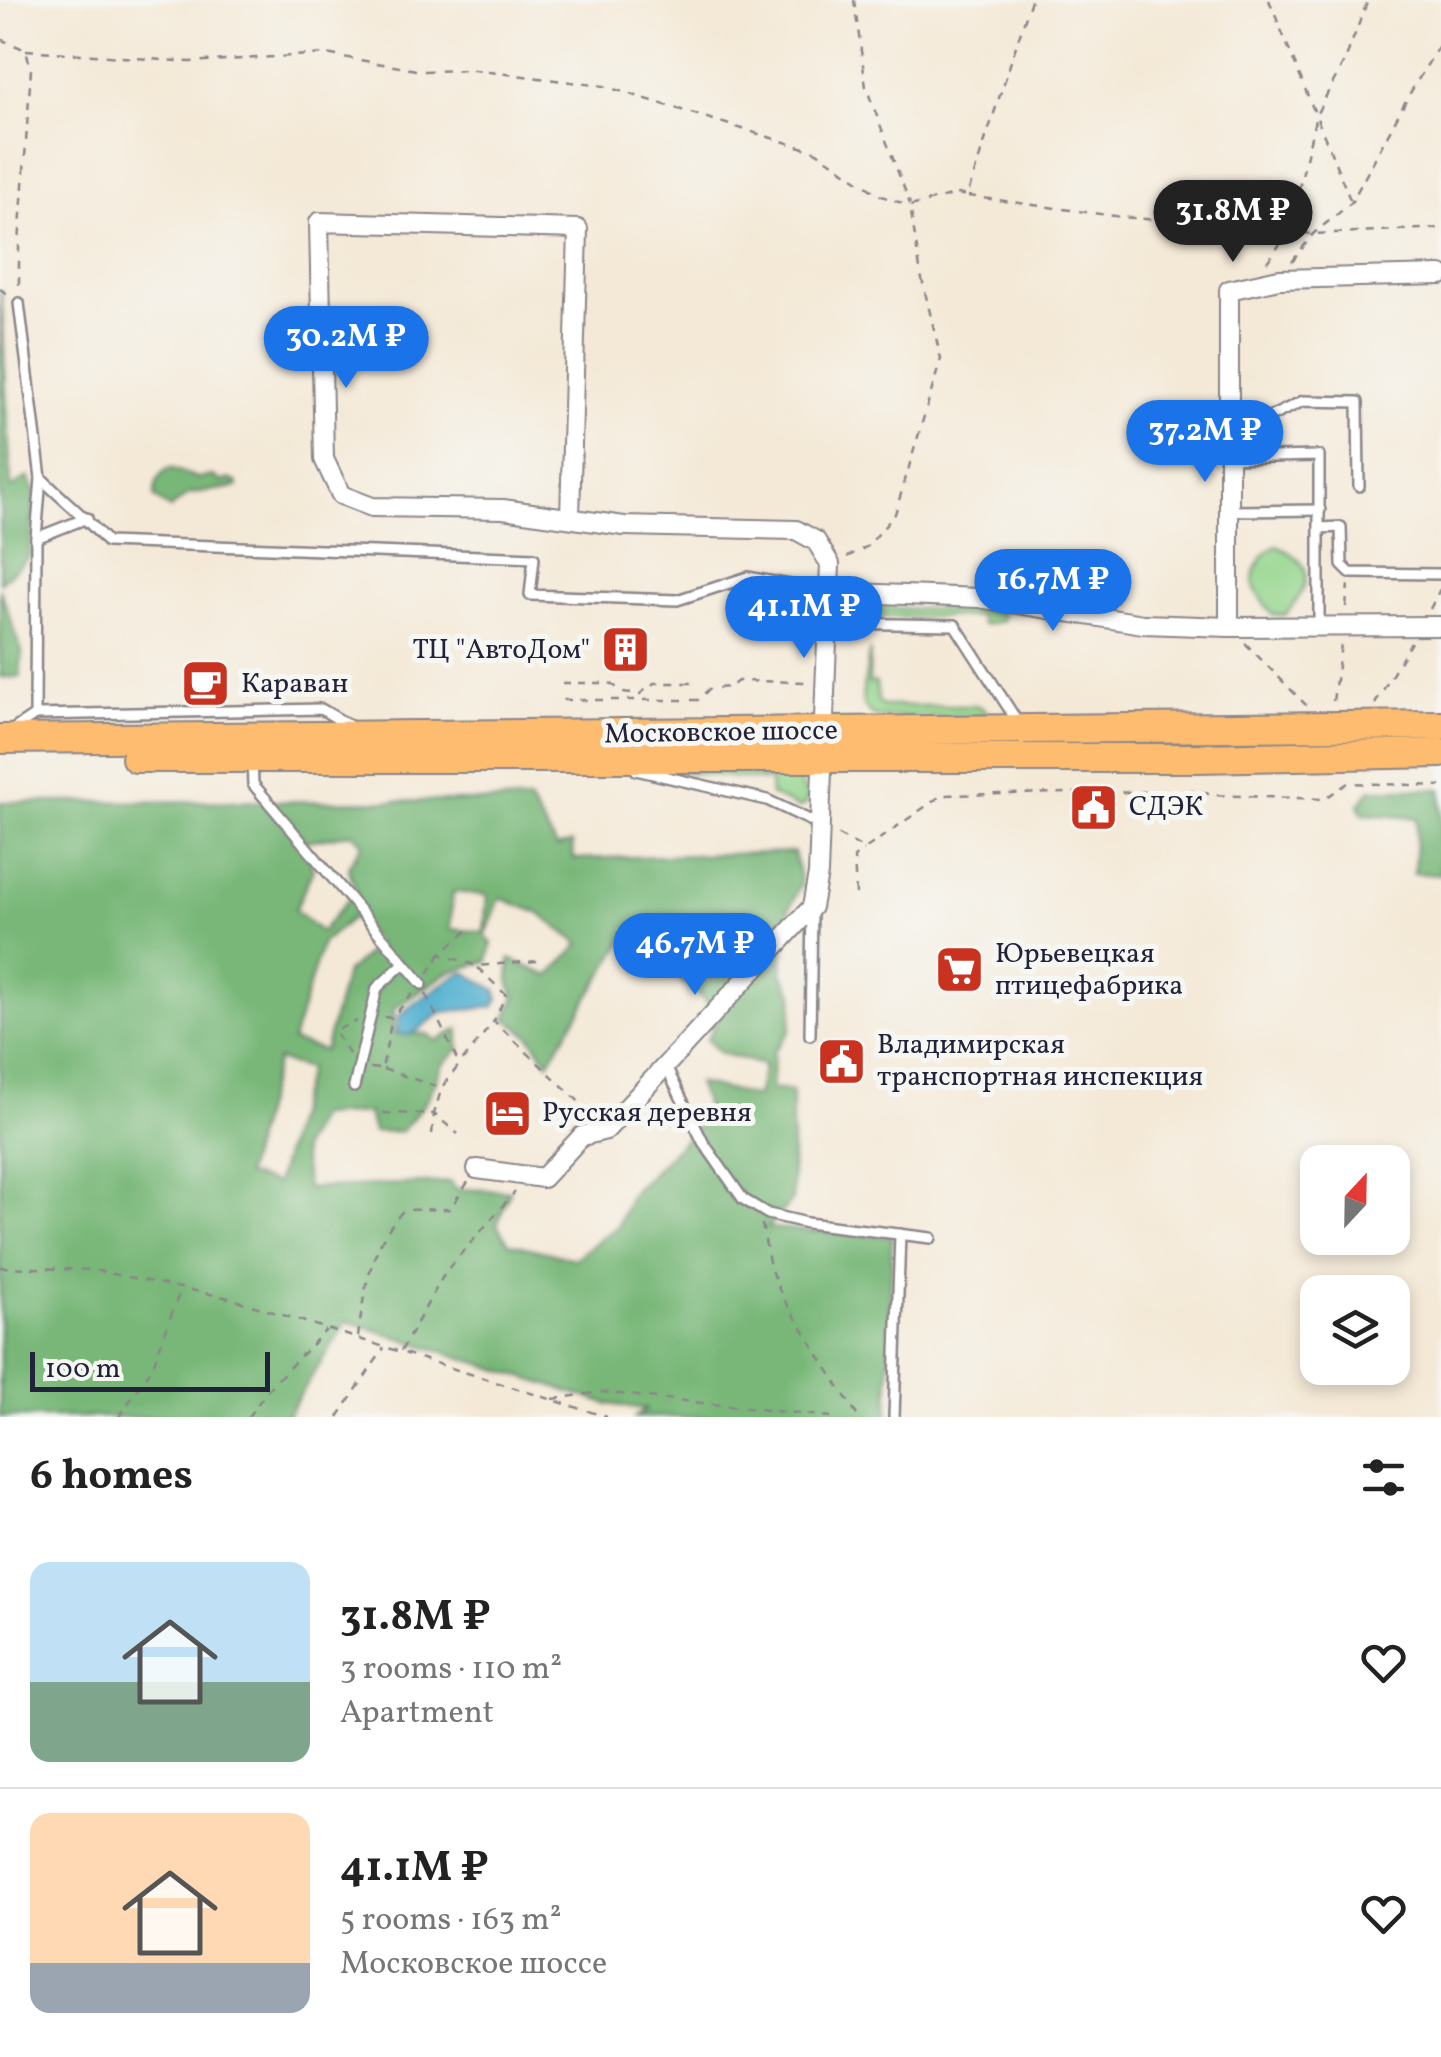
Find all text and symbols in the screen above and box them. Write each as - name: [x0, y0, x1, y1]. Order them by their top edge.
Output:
- pin: 31.8M ₽: [1141, 180, 1325, 265]
- text: 31.8M ₽: [1176, 190, 1290, 234]
- pin: 30.2M ₽: [254, 306, 438, 391]
- text: 30.2M ₽: [286, 316, 406, 360]
- pin: 37.2M ₽: [1113, 400, 1297, 485]
- text: 37.2M ₽: [1148, 410, 1262, 454]
- pin: 16.7M ₽: [961, 549, 1145, 634]
- text: 16.7M ₽: [996, 559, 1110, 603]
- pin: 41.1M ₽: [712, 576, 896, 661]
- text: 41.1M ₽: [747, 586, 861, 630]
- building icon: ТЦ "АвтоДом": [599, 624, 651, 676]
- place label: ТЦ "АвтоДом": [412, 631, 590, 670]
- cafe icon: Караван: [180, 658, 232, 710]
- place label: Караван: [241, 665, 348, 704]
- street label: Московское шоссе: [604, 711, 838, 755]
- public building icon: СДЭК: [1068, 781, 1120, 833]
- place label: СДЭК: [1129, 788, 1203, 827]
- pin: 46.7M ₽: [603, 913, 787, 998]
- text: 46.7M ₽: [635, 923, 755, 967]
- place label: Юрьевецкая птицефабрика: [995, 935, 1183, 1006]
- supermarket icon: Юрьевецкая птицефабрика: [934, 944, 986, 996]
- place label: Владимирская транспортная инспекция: [877, 1026, 1203, 1097]
- public building icon: Владимирская транспортная инспекция: [816, 1035, 868, 1087]
- hotel icon: Русская деревня: [481, 1087, 533, 1139]
- place label: Русская деревня: [542, 1094, 752, 1133]
- north arrow: [1300, 1145, 1410, 1255]
- map controls: [1300, 1145, 1410, 1385]
- button: layers: [1300, 1275, 1410, 1385]
- scale bar: [30, 1347, 270, 1392]
- text: 100 m: [45, 1350, 120, 1389]
- text: 6 homes: [30, 1448, 193, 1507]
- icon: filters: [1356, 1450, 1411, 1505]
- text: 31.8M ₽: [340, 1589, 491, 1648]
- icon: home: [110, 1602, 230, 1722]
- icon: heart: [1356, 1635, 1411, 1690]
- text: 3 rooms · 110 m²: [340, 1648, 562, 1692]
- text: Apartment: [340, 1692, 494, 1736]
- text: 41.1M ₽: [340, 1840, 489, 1899]
- icon: home: [110, 1853, 230, 1973]
- icon: heart: [1356, 1886, 1411, 1941]
- text: 5 rooms · 163 m²: [340, 1899, 562, 1943]
- text: Московское шоссе: [340, 1943, 607, 1987]

